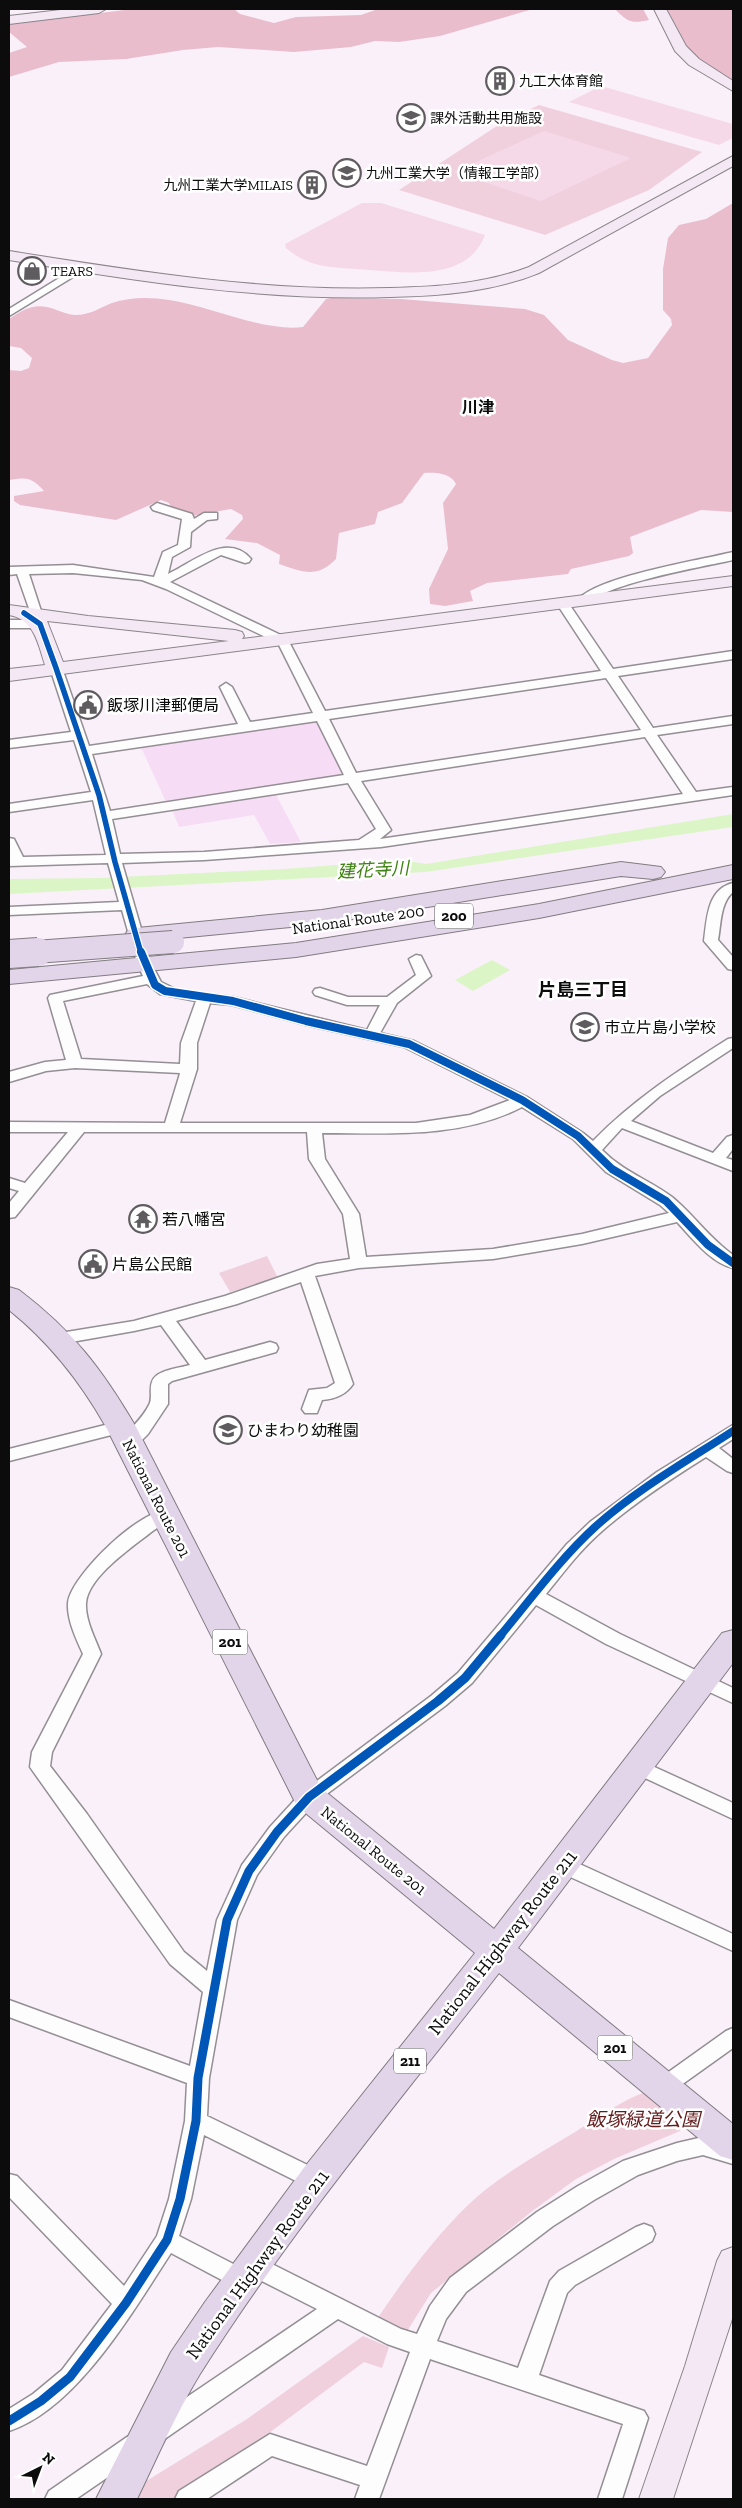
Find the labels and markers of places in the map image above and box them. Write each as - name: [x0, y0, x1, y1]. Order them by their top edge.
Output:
- building icon: 九工大体育館: [485, 66, 515, 96]
- place label: 九工大体育館: [519, 73, 603, 90]
- school or university icon: 課外活動共用施設: [396, 103, 426, 133]
- place label: 課外活動共用施設: [430, 110, 542, 127]
- school or university icon: 九州工業大学（情報工学部）: [332, 158, 362, 188]
- place label: 九州工業大学（情報工学部）: [366, 165, 548, 182]
- building icon: 九州工業大学MILAIS: [297, 170, 327, 200]
- place label: 九州工業大学MILAIS: [163, 177, 293, 194]
- shop icon: TEARS: [17, 256, 47, 286]
- place label: TEARS: [51, 263, 93, 280]
- public building icon: 飯塚川津郵便局: [73, 690, 103, 720]
- place label: 飯塚川津郵便局: [107, 696, 219, 715]
- school or university icon: 市立片島小学校: [570, 1012, 600, 1042]
- place label: 市立片島小学校: [604, 1018, 716, 1037]
- temple icon: 若八幡宮: [128, 1204, 158, 1234]
- place label: 若八幡宮: [162, 1210, 226, 1229]
- public building icon: 片島公民館: [78, 1249, 108, 1279]
- place label: 片島公民館: [112, 1255, 192, 1274]
- school or university icon: ひまわり幼稚園: [213, 1415, 243, 1445]
- place label: ひまわり幼稚園: [247, 1421, 359, 1440]

